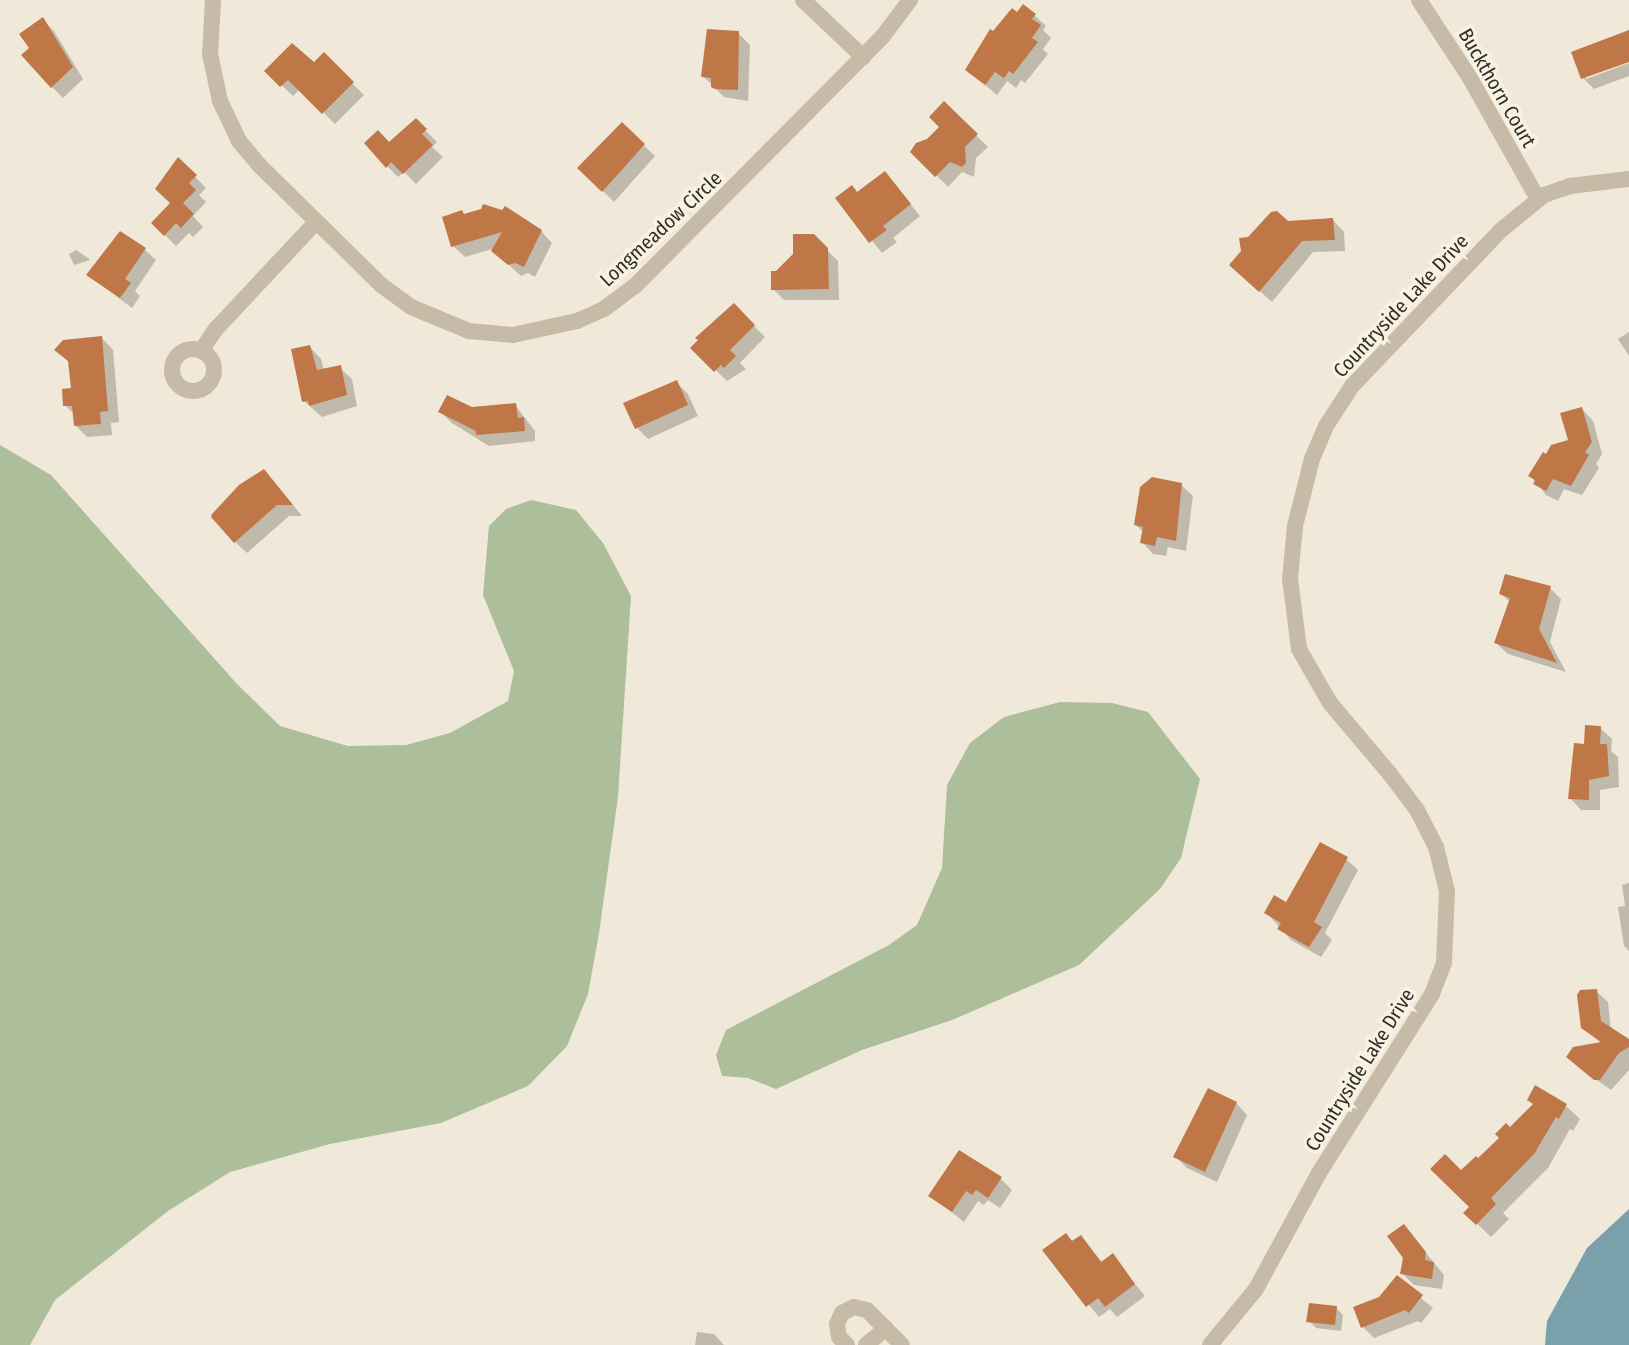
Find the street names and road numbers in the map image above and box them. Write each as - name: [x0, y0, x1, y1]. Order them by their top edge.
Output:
- street label: Buckthorn Court: [1453, 24, 1541, 152]
- street label: Longmeadow Circle: [595, 166, 727, 292]
- street label: Countryside Lake Drive: [1328, 229, 1474, 383]
- street label: Countryside Lake Drive: [1300, 984, 1420, 1156]

